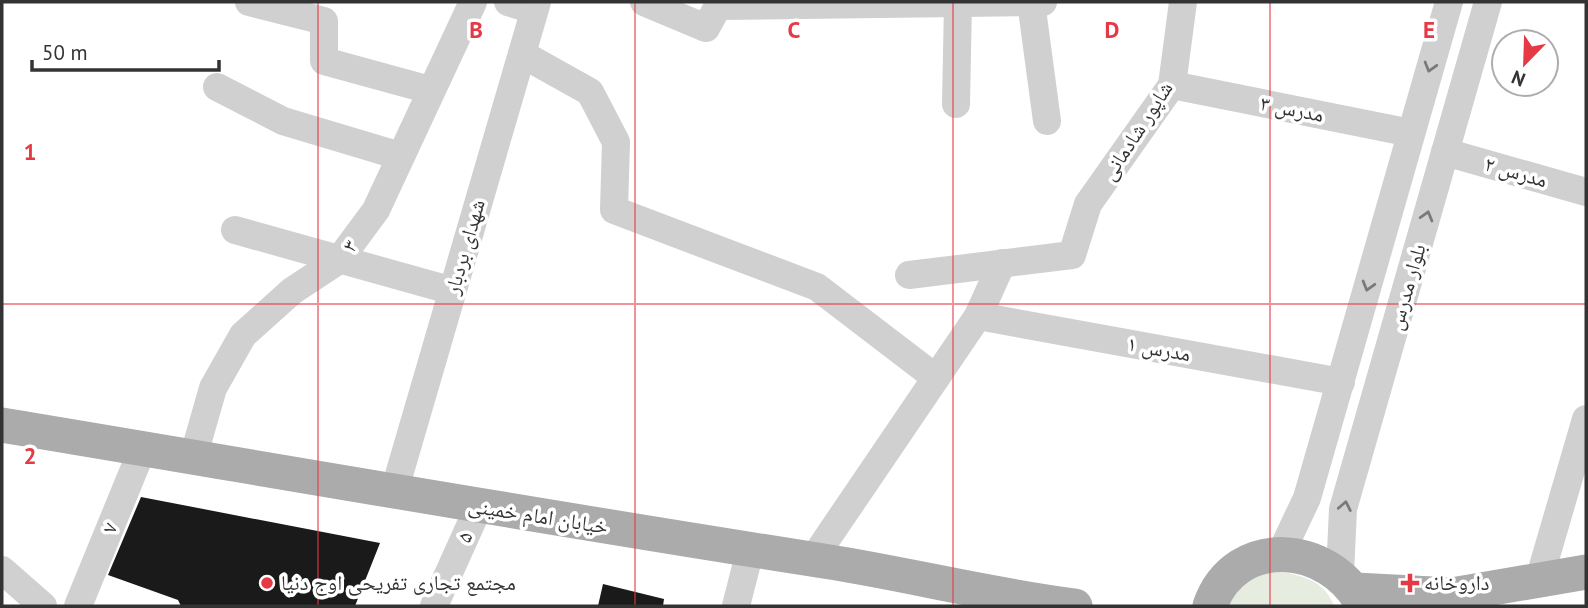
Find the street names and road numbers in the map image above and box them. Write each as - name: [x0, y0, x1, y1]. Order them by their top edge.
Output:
- street label: شاپور شادمانی: [1095, 76, 1179, 185]
- street label: مدرس ۳: [1258, 89, 1326, 128]
- street label: مدرس ۲: [1482, 150, 1551, 193]
- street label: شهدای بردبار: [438, 196, 491, 298]
- street label: ۳: [336, 234, 363, 257]
- street label: بلوار مدرس: [1381, 241, 1432, 333]
- street label: مدرس ۱: [1125, 330, 1193, 367]
- street label: خیابان امام خمینی: [466, 491, 610, 541]
- street label: ۷: [95, 518, 124, 537]
- street label: ۵: [450, 527, 479, 547]

